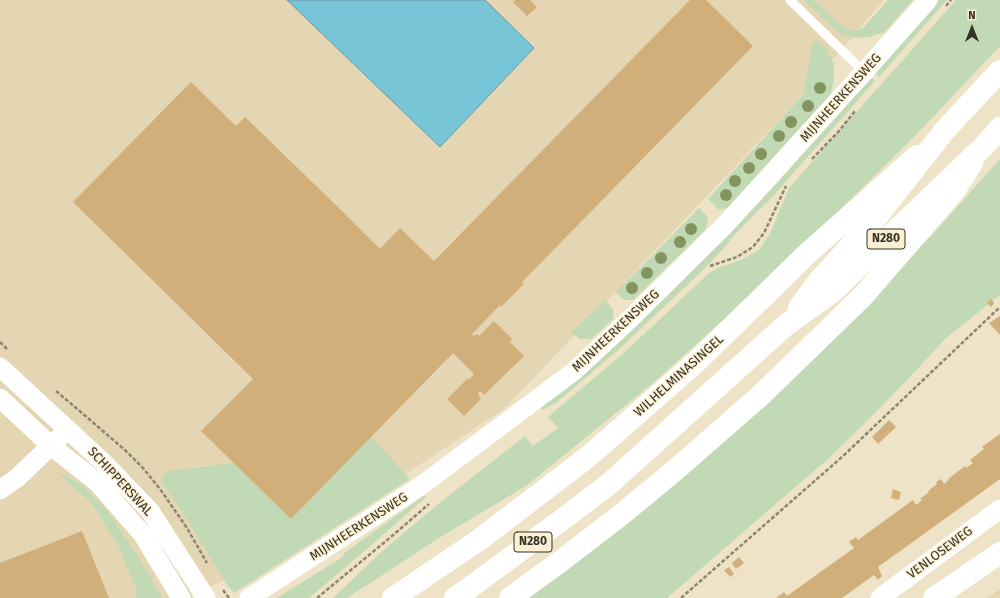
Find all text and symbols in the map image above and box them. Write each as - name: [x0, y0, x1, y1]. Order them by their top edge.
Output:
- north arrow: [952, 8, 992, 48]
- text: N: [968, 9, 976, 22]
- street label: MIJNHEERKENSWEG: [797, 51, 885, 145]
- road number: N280: [867, 229, 905, 249]
- street label: MIJNHEERKENSWEG: [569, 287, 663, 375]
- street label: WILHELMINASINGEL: [631, 332, 727, 420]
- street label: SCHIPPERSWAL: [84, 444, 156, 520]
- street label: MIJNHEERKENSWEG: [307, 490, 411, 564]
- street label: VENLOSEWEG: [904, 523, 976, 583]
- road number: N280: [514, 532, 552, 552]

